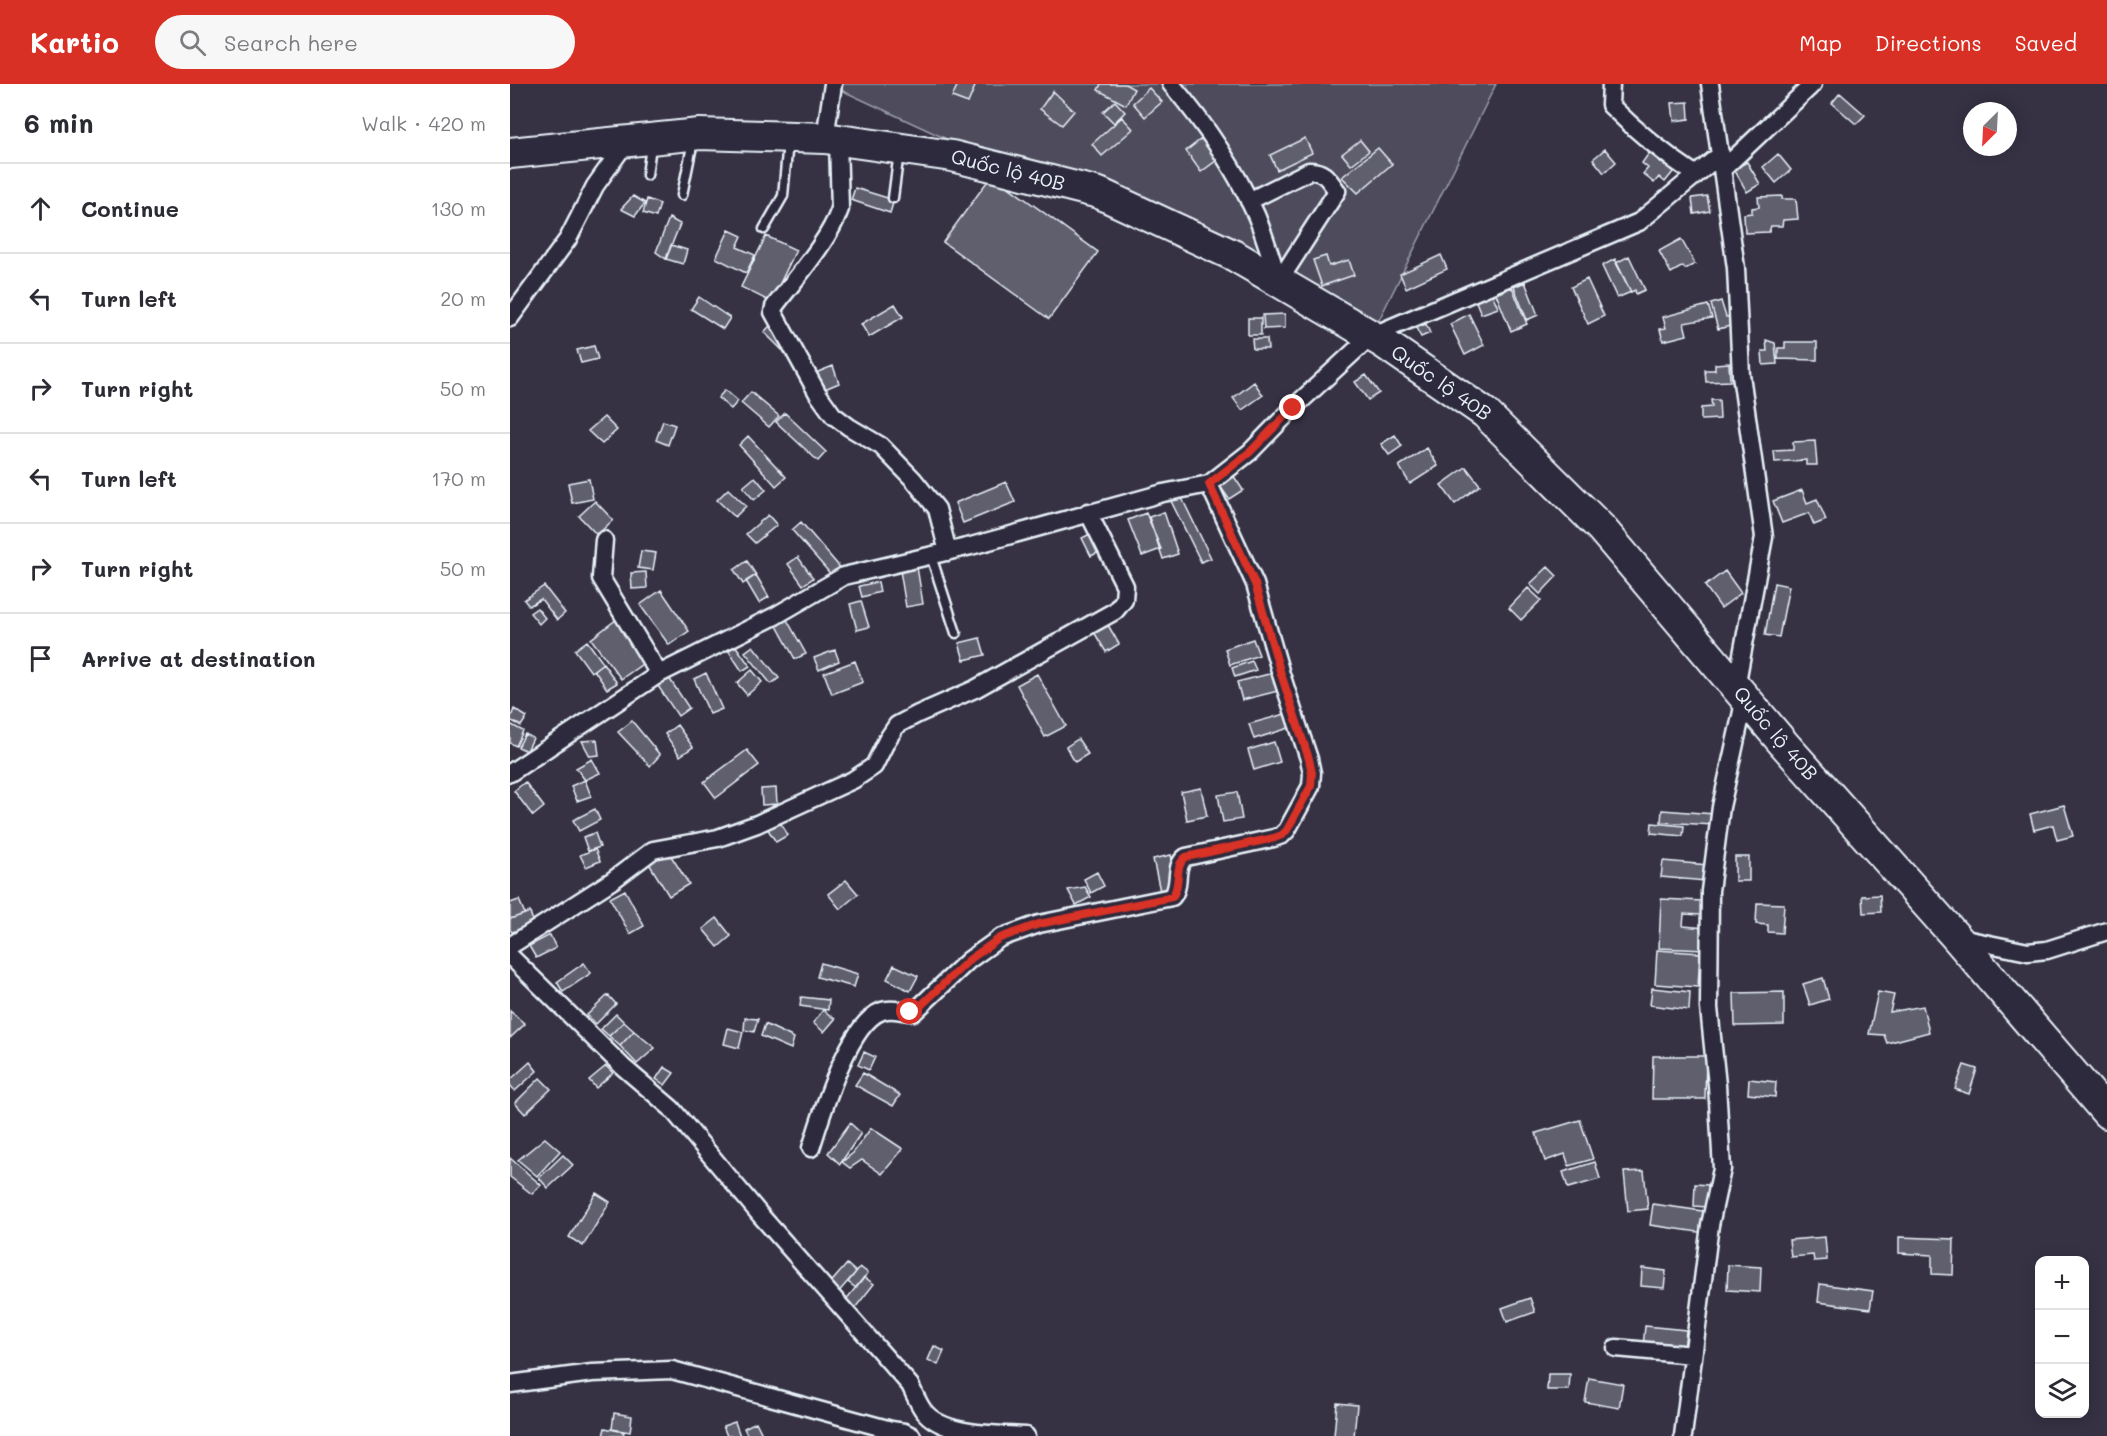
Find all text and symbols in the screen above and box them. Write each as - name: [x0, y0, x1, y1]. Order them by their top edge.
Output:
- search box: [155, 15, 575, 69]
- text: Kartio: [30, 24, 119, 60]
- icon: search: [176, 26, 209, 59]
- text: Search here: [224, 28, 358, 57]
- text: Map: [1799, 29, 1842, 56]
- text: Directions: [1875, 29, 1982, 56]
- text: Saved: [2015, 29, 2077, 56]
- north arrow: [1963, 102, 2017, 156]
- text: 6 min: [24, 106, 93, 140]
- text: Walk · 420 m: [361, 110, 486, 136]
- street label: Quốc lộ 40B: [949, 142, 1068, 196]
- icon: ahead: [24, 192, 57, 225]
- text: Continue: [81, 194, 179, 223]
- text: 130 m: [431, 195, 486, 221]
- icon: left: [24, 282, 57, 315]
- text: Turn left: [81, 284, 177, 313]
- text: 20 m: [440, 285, 486, 311]
- street label: Quốc lộ 40B: [1386, 338, 1497, 426]
- icon: right: [24, 372, 57, 405]
- text: Turn right: [81, 374, 193, 403]
- text: 50 m: [440, 375, 486, 401]
- route end: [1279, 394, 1305, 420]
- icon: left: [24, 462, 57, 495]
- text: Turn left: [81, 464, 177, 493]
- text: 170 m: [431, 465, 486, 491]
- icon: right: [24, 552, 57, 585]
- text: Turn right: [81, 554, 193, 583]
- text: 50 m: [440, 555, 486, 581]
- icon: arrive: [24, 642, 57, 675]
- text: Arrive at destination: [81, 644, 316, 673]
- street label: Quốc lộ 40B: [1728, 680, 1824, 785]
- route start: [896, 998, 922, 1024]
- map controls: [2035, 1256, 2089, 1418]
- button: +: [2035, 1256, 2089, 1310]
- button: −: [2035, 1310, 2089, 1364]
- button: layers: [2035, 1364, 2089, 1418]

